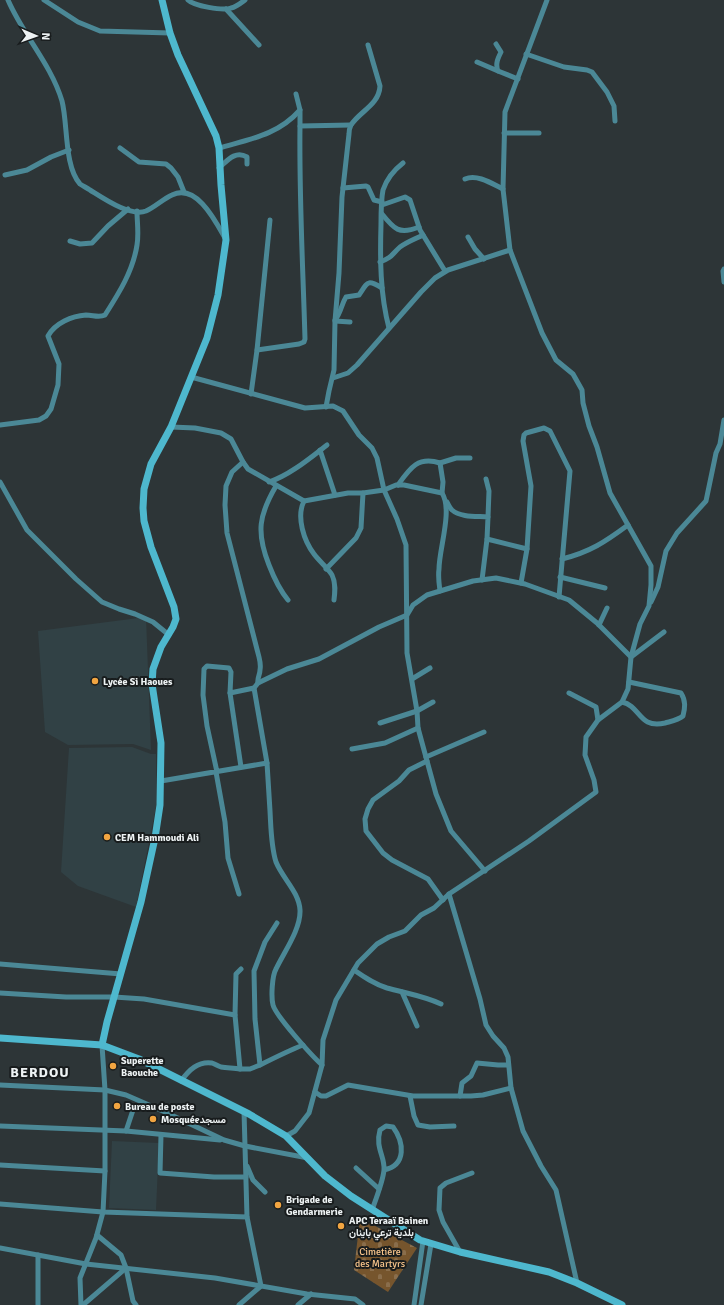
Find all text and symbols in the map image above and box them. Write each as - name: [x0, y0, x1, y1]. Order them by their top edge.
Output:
- north arrow: [16, 16, 56, 56]
- text: N: [39, 32, 52, 40]
- marker: Lycée Si Haoues: [90, 676, 100, 686]
- place label: Lycée Si Haoues: [103, 676, 173, 688]
- marker: CEM Hammoudi Ali: [102, 832, 112, 842]
- place label: CEM Hammoudi Ali: [115, 832, 199, 844]
- place label: Superette Baouche: [121, 1055, 164, 1079]
- marker: Superette Baouche: [108, 1061, 118, 1071]
- district label: BERDOU: [10, 1064, 70, 1081]
- marker: Bureau de poste: [112, 1101, 122, 1111]
- place label: Bureau de poste: [125, 1101, 194, 1113]
- marker: Mosquéeمسجد: [148, 1114, 158, 1124]
- place label: Mosquéeمسجد: [161, 1114, 226, 1126]
- place label: Brigade de Gendarmerie: [286, 1194, 343, 1218]
- marker: Brigade de Gendarmerie: [273, 1200, 283, 1210]
- place label: APC Teraaï Bainen بلدية ترعي باينان: [349, 1215, 429, 1241]
- marker: APC Teraaï Bainen بلدية ترعي باينان: [336, 1221, 346, 1231]
- park label: Cimetière des Martyrs: [355, 1246, 406, 1270]

